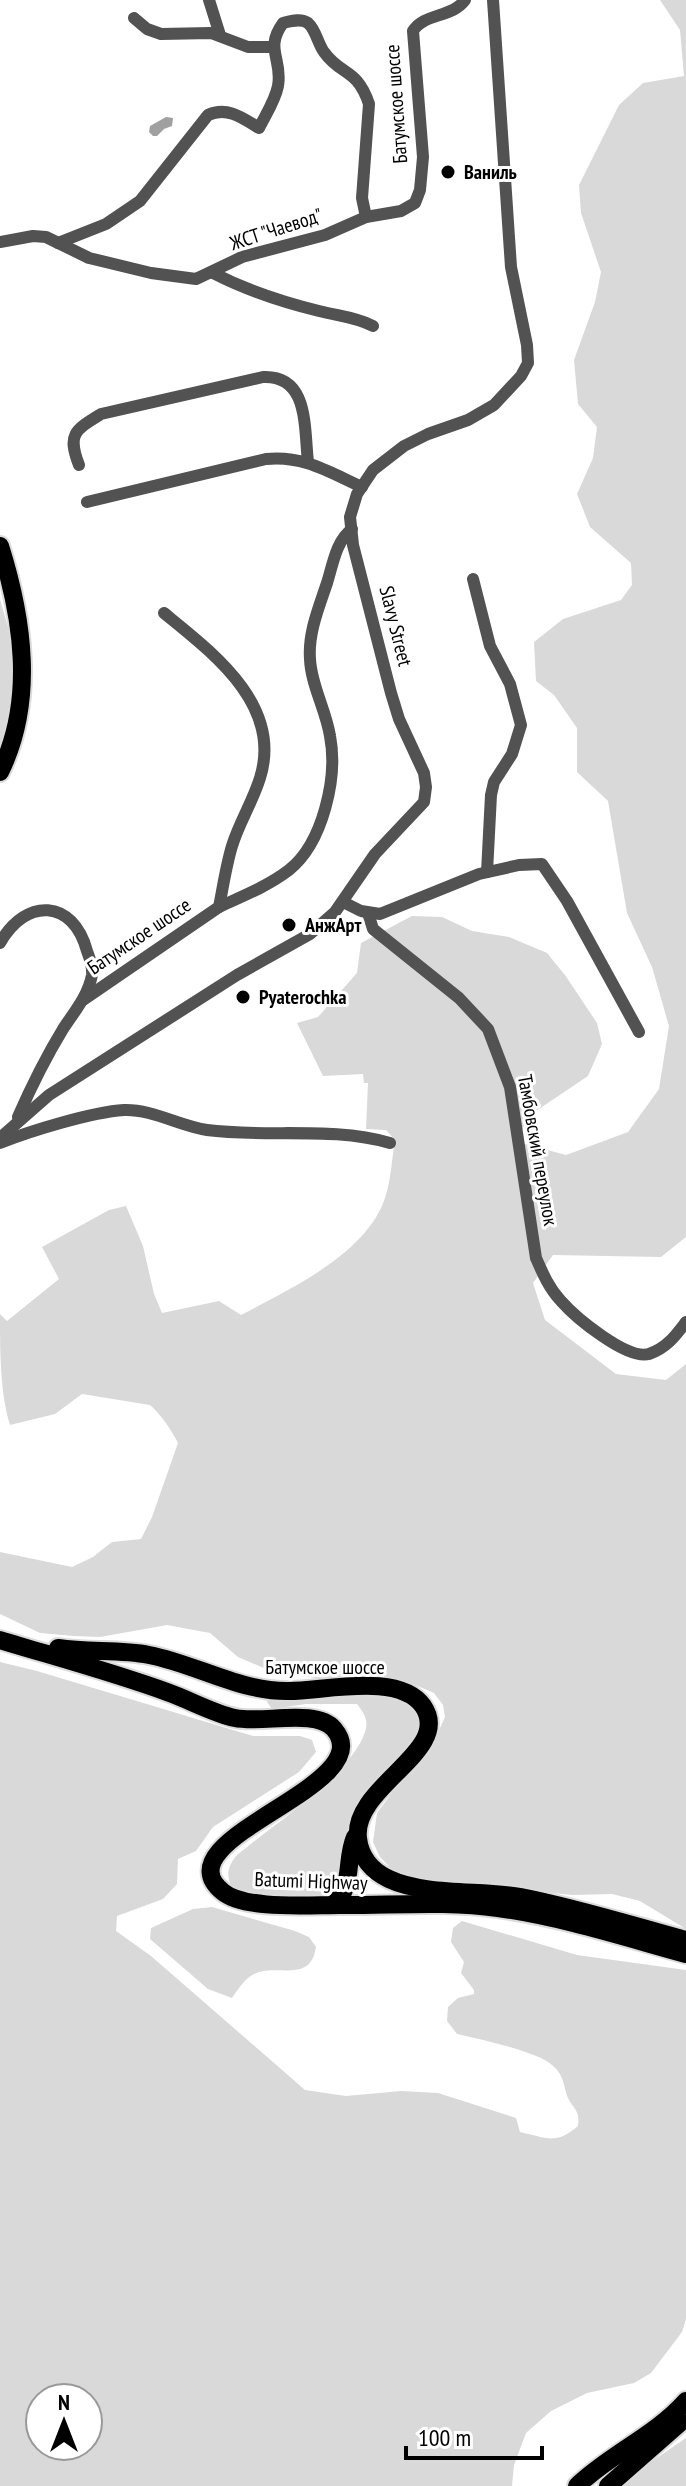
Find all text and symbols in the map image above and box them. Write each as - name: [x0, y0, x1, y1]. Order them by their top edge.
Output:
- street label: Батумское шоссе: [379, 44, 413, 164]
- place label: Ваниль: [464, 159, 517, 185]
- marker: Ваниль: [439, 163, 457, 181]
- street label: ЖСТ "Чаевод": [225, 202, 326, 256]
- street label: Slavy Street: [373, 583, 419, 669]
- street label: Батумское шоссе: [82, 892, 196, 980]
- place label: АнжАрт: [304, 912, 361, 938]
- marker: АнжАрт: [280, 916, 298, 934]
- place label: Pyaterochka: [259, 984, 346, 1010]
- marker: Pyaterochka: [234, 988, 252, 1006]
- street label: Тамбовский переулок: [512, 1072, 564, 1228]
- street label: Батумское шоссе: [265, 1654, 385, 1680]
- street label: Batumi Highway: [254, 1866, 368, 1896]
- north arrow: [24, 2382, 104, 2462]
- text: N: [58, 2388, 70, 2416]
- scale bar: [406, 2410, 542, 2460]
- text: 100 m: [418, 2422, 471, 2453]

